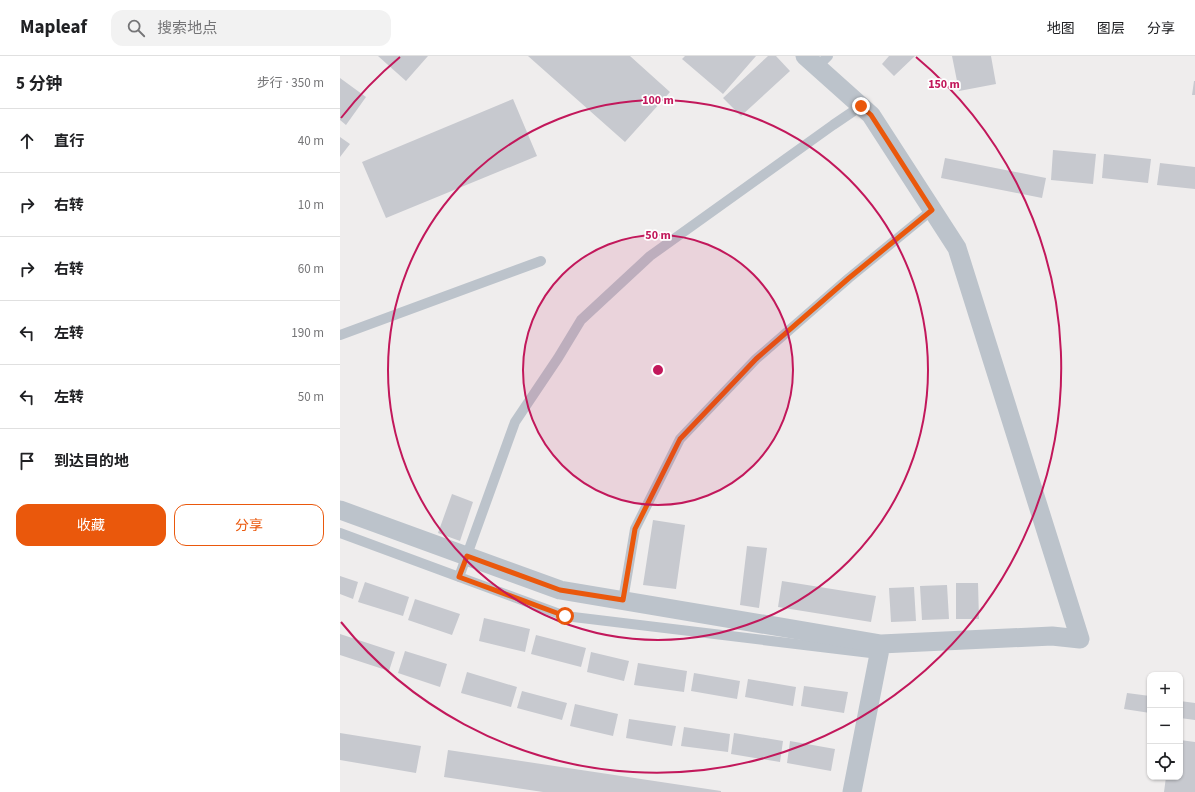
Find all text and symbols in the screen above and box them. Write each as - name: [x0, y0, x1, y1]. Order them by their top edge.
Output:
- search box: [111, 10, 391, 46]
- text: Mapleaf: [20, 14, 87, 41]
- icon: search: [125, 17, 147, 39]
- text: 搜索地点: [157, 18, 217, 39]
- text: 地图: [1047, 19, 1075, 39]
- text: 图层: [1097, 19, 1125, 39]
- text: 分享: [1147, 19, 1175, 39]
- text: 5 分钟: [16, 72, 62, 96]
- text: 步行 · 350 m: [257, 74, 324, 92]
- text: 150 m: [928, 76, 960, 93]
- text: 100 m: [642, 92, 674, 109]
- route end: [852, 97, 870, 115]
- icon: ahead: [16, 130, 38, 152]
- text: 直行: [54, 131, 84, 152]
- text: 40 m: [298, 132, 324, 150]
- icon: right: [16, 194, 38, 216]
- text: 右转: [54, 195, 84, 216]
- text: 10 m: [298, 196, 324, 214]
- text: 50 m: [645, 227, 671, 244]
- icon: right: [16, 258, 38, 280]
- text: 右转: [54, 259, 84, 280]
- text: 60 m: [298, 260, 324, 278]
- icon: left: [16, 322, 38, 344]
- text: 左转: [54, 323, 84, 344]
- text: 190 m: [291, 324, 324, 342]
- centre of rings: [651, 363, 665, 377]
- icon: left: [16, 386, 38, 408]
- text: 左转: [54, 387, 84, 408]
- text: 50 m: [298, 388, 324, 406]
- icon: arrive: [16, 450, 38, 472]
- text: 到达目的地: [54, 451, 129, 472]
- button: 收藏: [16, 504, 166, 546]
- button: 分享: [174, 504, 324, 546]
- route start: [556, 607, 574, 625]
- map controls: [1147, 672, 1183, 780]
- button: +: [1147, 672, 1183, 708]
- button: −: [1147, 708, 1183, 744]
- button: locate: [1147, 744, 1183, 780]

